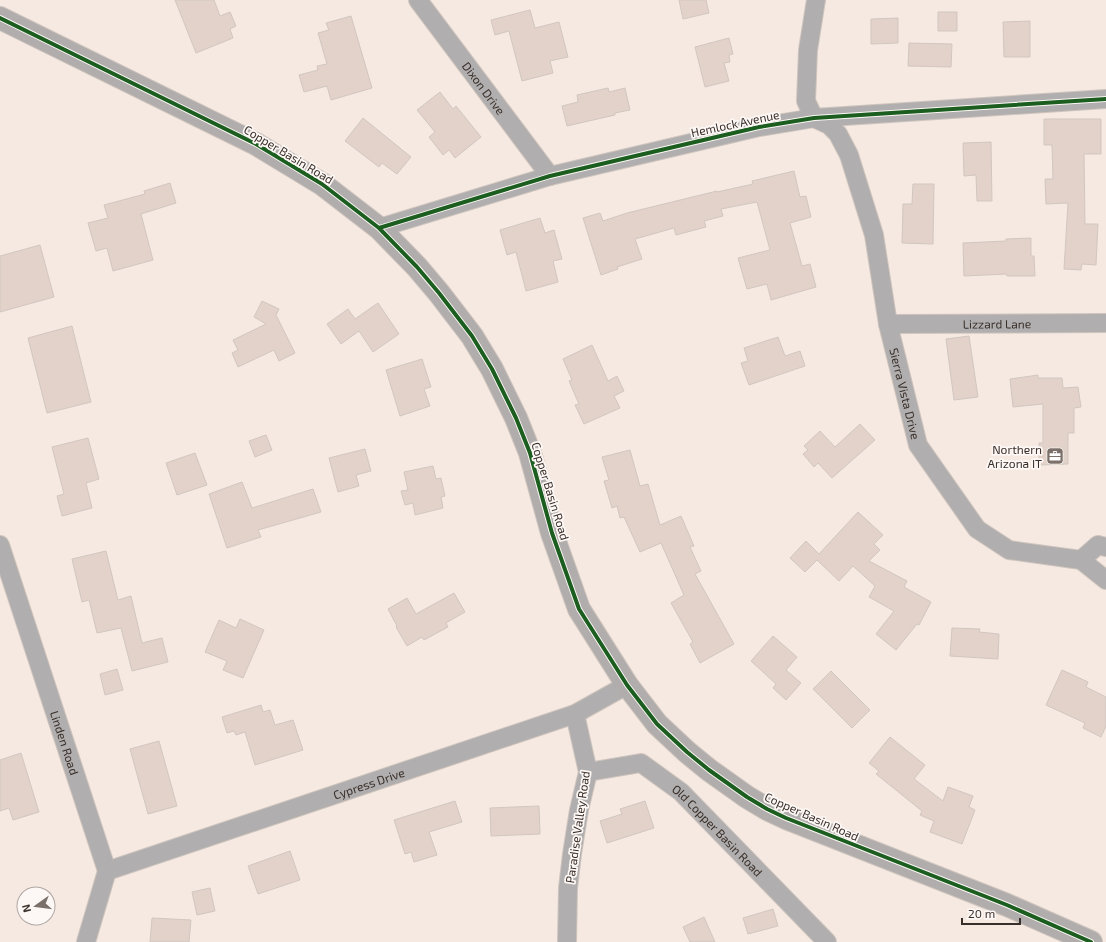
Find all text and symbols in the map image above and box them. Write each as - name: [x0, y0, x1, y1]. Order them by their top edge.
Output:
- street label: Dixon Drive: [460, 59, 508, 117]
- street label: Hemlock Avenue: [690, 107, 780, 139]
- street label: Copper Basin Road: [242, 122, 336, 186]
- street label: Lizzard Lane: [963, 316, 1031, 331]
- street label: Sierra Vista Drive: [887, 346, 923, 441]
- street label: Copper Basin Road: [529, 440, 573, 542]
- place label: Northern Arizona IT: [987, 442, 1042, 470]
- office icon: Northern Arizona IT: [1045, 446, 1065, 466]
- street label: Linden Road: [48, 709, 82, 777]
- street label: Cypress Drive: [331, 765, 406, 802]
- street label: Paradise Valley Road: [562, 770, 592, 884]
- street label: Old Copper Basin Road: [670, 781, 766, 879]
- street label: Copper Basin Road: [763, 789, 861, 843]
- north arrow: [16, 886, 56, 926]
- scale bar: [962, 900, 1020, 926]
- text: N: [19, 903, 33, 914]
- text: 20 m: [968, 906, 995, 920]

